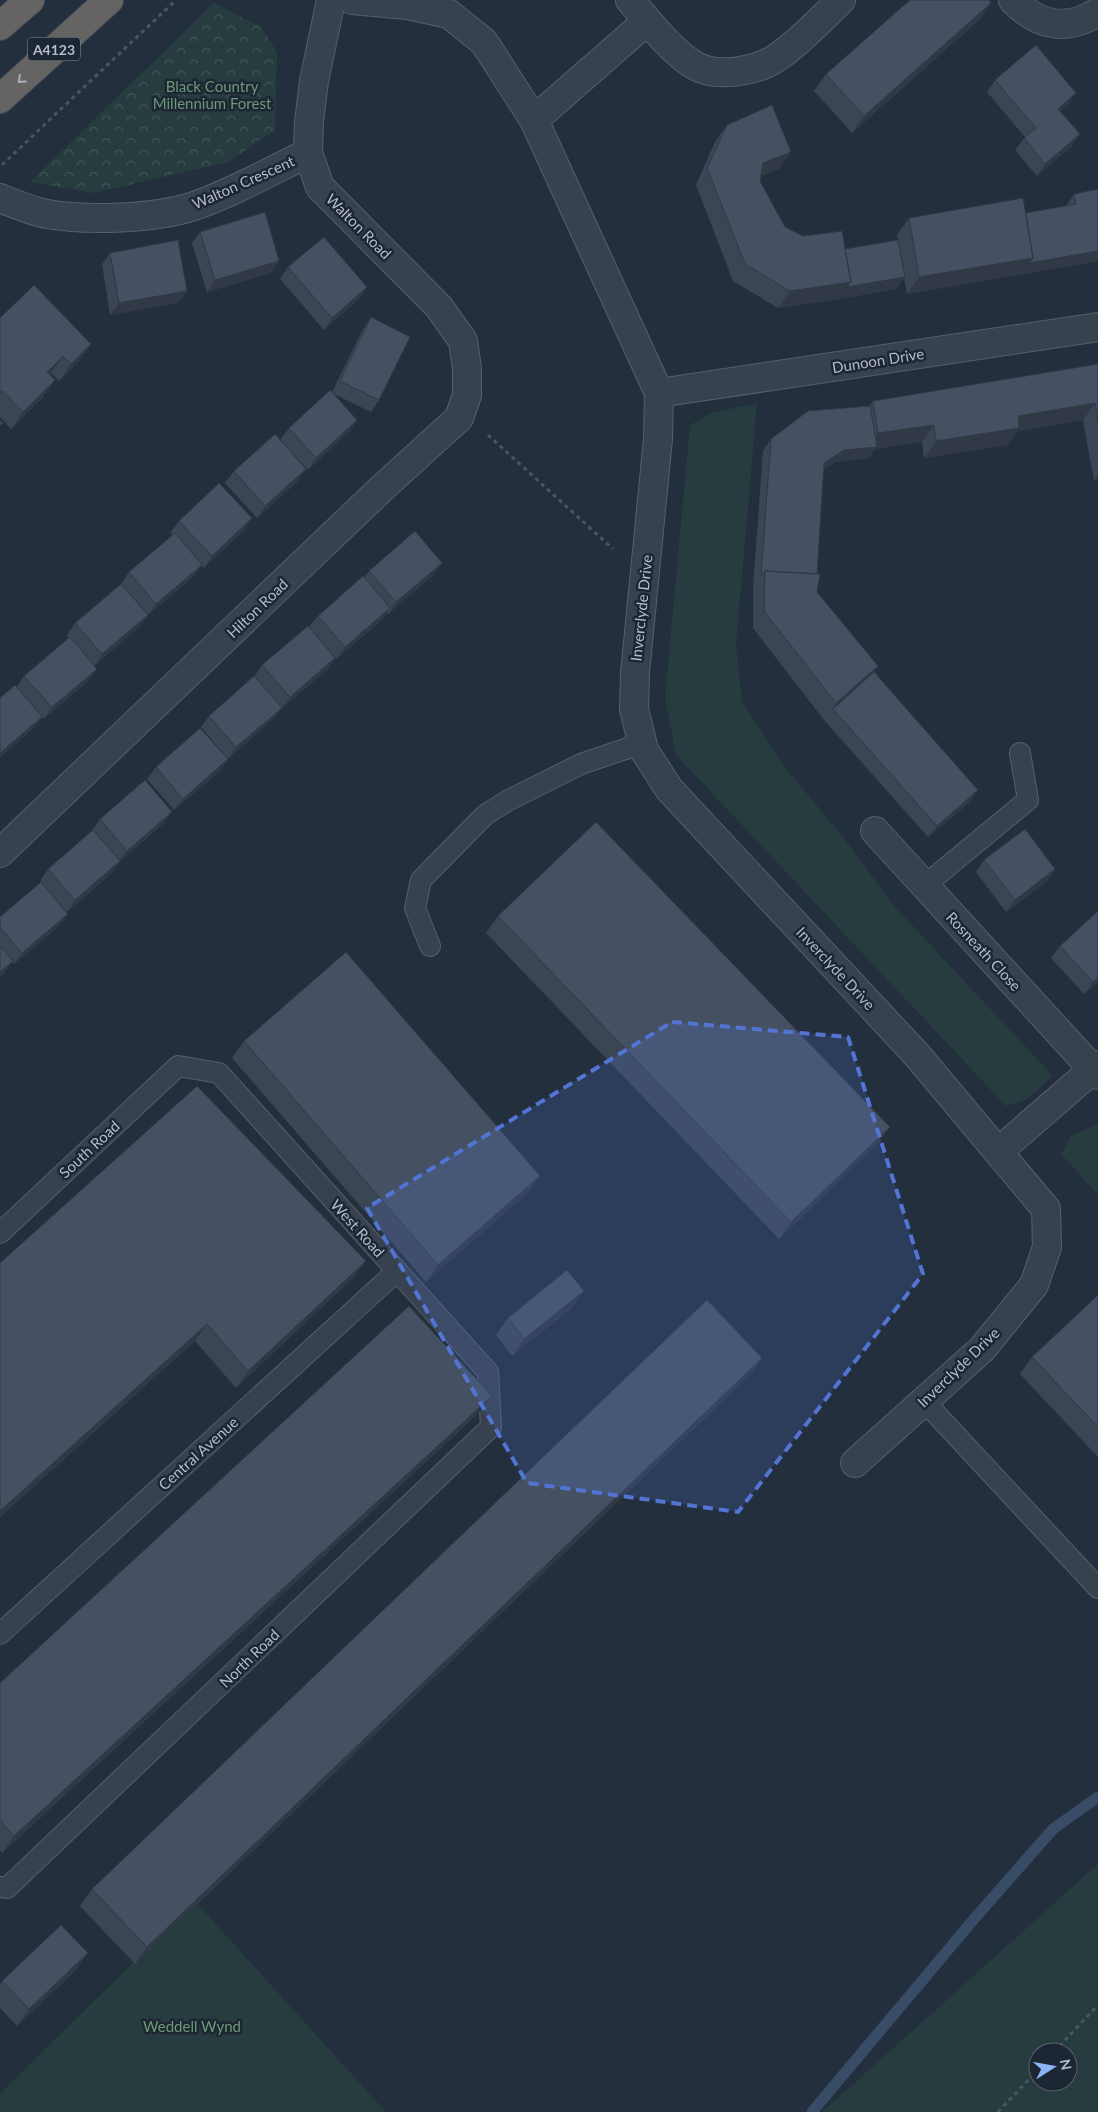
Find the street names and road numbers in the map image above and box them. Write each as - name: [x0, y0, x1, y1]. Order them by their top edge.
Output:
- road number: A4123: [28, 38, 80, 61]
- street label: Walton Crescent: [189, 151, 297, 213]
- street label: Walton Road: [323, 190, 395, 262]
- street label: Dunoon Drive: [831, 344, 925, 376]
- street label: Inverclyde Drive: [626, 554, 656, 662]
- street label: Hilton Road: [223, 574, 291, 642]
- street label: Rosneath Close: [943, 908, 1025, 994]
- street label: Inverclyde Drive: [793, 923, 879, 1013]
- street label: South Road: [55, 1117, 123, 1181]
- street label: West Road: [327, 1195, 389, 1261]
- street label: Inverclyde Drive: [913, 1323, 1003, 1411]
- street label: Central Avenue: [155, 1413, 242, 1493]
- street label: North Road: [215, 1625, 283, 1691]

